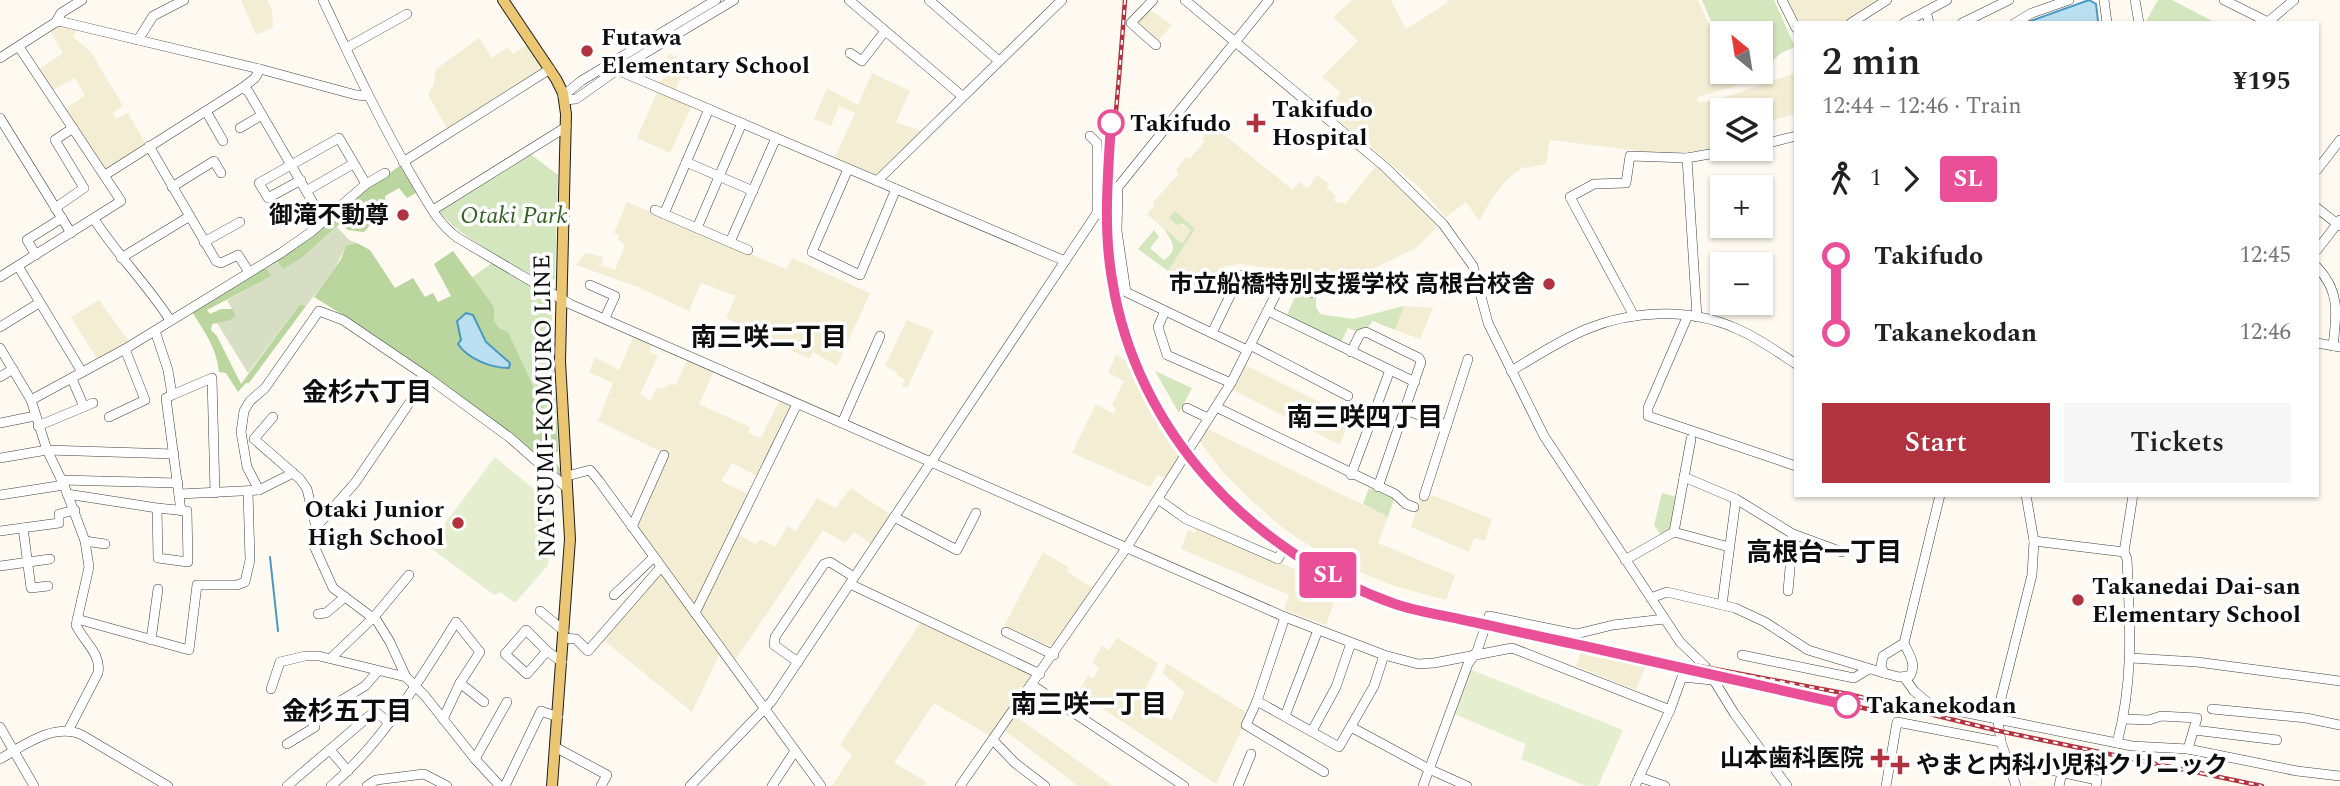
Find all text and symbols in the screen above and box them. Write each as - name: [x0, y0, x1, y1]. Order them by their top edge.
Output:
- place label: Futawa Elementary School: [601, 20, 810, 84]
- north arrow: [1710, 21, 1773, 84]
- map controls: [1710, 21, 1773, 315]
- text: 2 min: [1822, 34, 1921, 92]
- marker: Futawa Elementary School: [579, 43, 595, 59]
- text: ¥195: [2233, 61, 2291, 101]
- text: 12:44 – 12:46 · Train: [1822, 89, 2022, 124]
- place label: Takifudo Hospital: [1272, 92, 1373, 156]
- button: layers: [1710, 98, 1773, 161]
- place label: Takifudo: [1130, 106, 1231, 142]
- marker: Takifudo: [1098, 110, 1124, 136]
- marker: Takifudo Hospital: [1246, 113, 1266, 133]
- icon: walk: [1822, 160, 1860, 198]
- icon: forward: [1892, 160, 1930, 198]
- text: 1: [1870, 161, 1882, 196]
- text: SL: [1954, 161, 1983, 197]
- button: +: [1710, 175, 1773, 238]
- place label: 御滝不動尊: [269, 198, 389, 234]
- park label: Otaki Park: [460, 198, 568, 234]
- marker: 御滝不動尊: [395, 207, 411, 223]
- text: Takifudo: [1874, 236, 1983, 276]
- text: 12:45: [2239, 238, 2291, 273]
- button: −: [1710, 252, 1773, 315]
- street label: NATSUMI-KOMURO LINE: [524, 254, 566, 558]
- place label: 市立船橋特別支援学校 高根台校舎: [1169, 267, 1535, 303]
- marker: 市立船橋特別支援学校 高根台校舎: [1541, 276, 1557, 292]
- text: Takanekodan: [1874, 313, 2037, 353]
- text: 12:46: [2239, 315, 2291, 350]
- district label: 南三咲二丁目: [691, 318, 847, 358]
- district label: 金杉六丁目: [302, 373, 432, 413]
- district label: 南三咲四丁目: [1287, 398, 1443, 438]
- button: Start: [1822, 403, 2050, 483]
- button: Tickets: [2064, 403, 2291, 483]
- place label: Otaki Junior High School: [305, 492, 445, 556]
- marker: Otaki Junior High School: [450, 515, 466, 531]
- district label: 高根台一丁目: [1746, 533, 1902, 573]
- line badge: SL: [1296, 552, 1360, 598]
- text: SL: [1313, 557, 1343, 593]
- place label: Takanedai Dai-san Elementary School: [2092, 569, 2301, 633]
- marker: Takanedai Dai-san Elementary School: [2070, 592, 2086, 608]
- district label: 南三咲一丁目: [1011, 685, 1167, 725]
- place label: Takanekodan: [1866, 688, 2017, 724]
- district label: 金杉五丁目: [282, 692, 412, 732]
- marker: Takanekodan: [1834, 692, 1860, 718]
- place label: 山本歯科医院: [1720, 741, 1864, 777]
- marker: 山本歯科医院: [1870, 748, 1890, 768]
- place label: やまと内科小児科クリニック: [1916, 748, 2228, 784]
- marker: やまと内科小児科クリニック: [1890, 755, 1910, 775]

